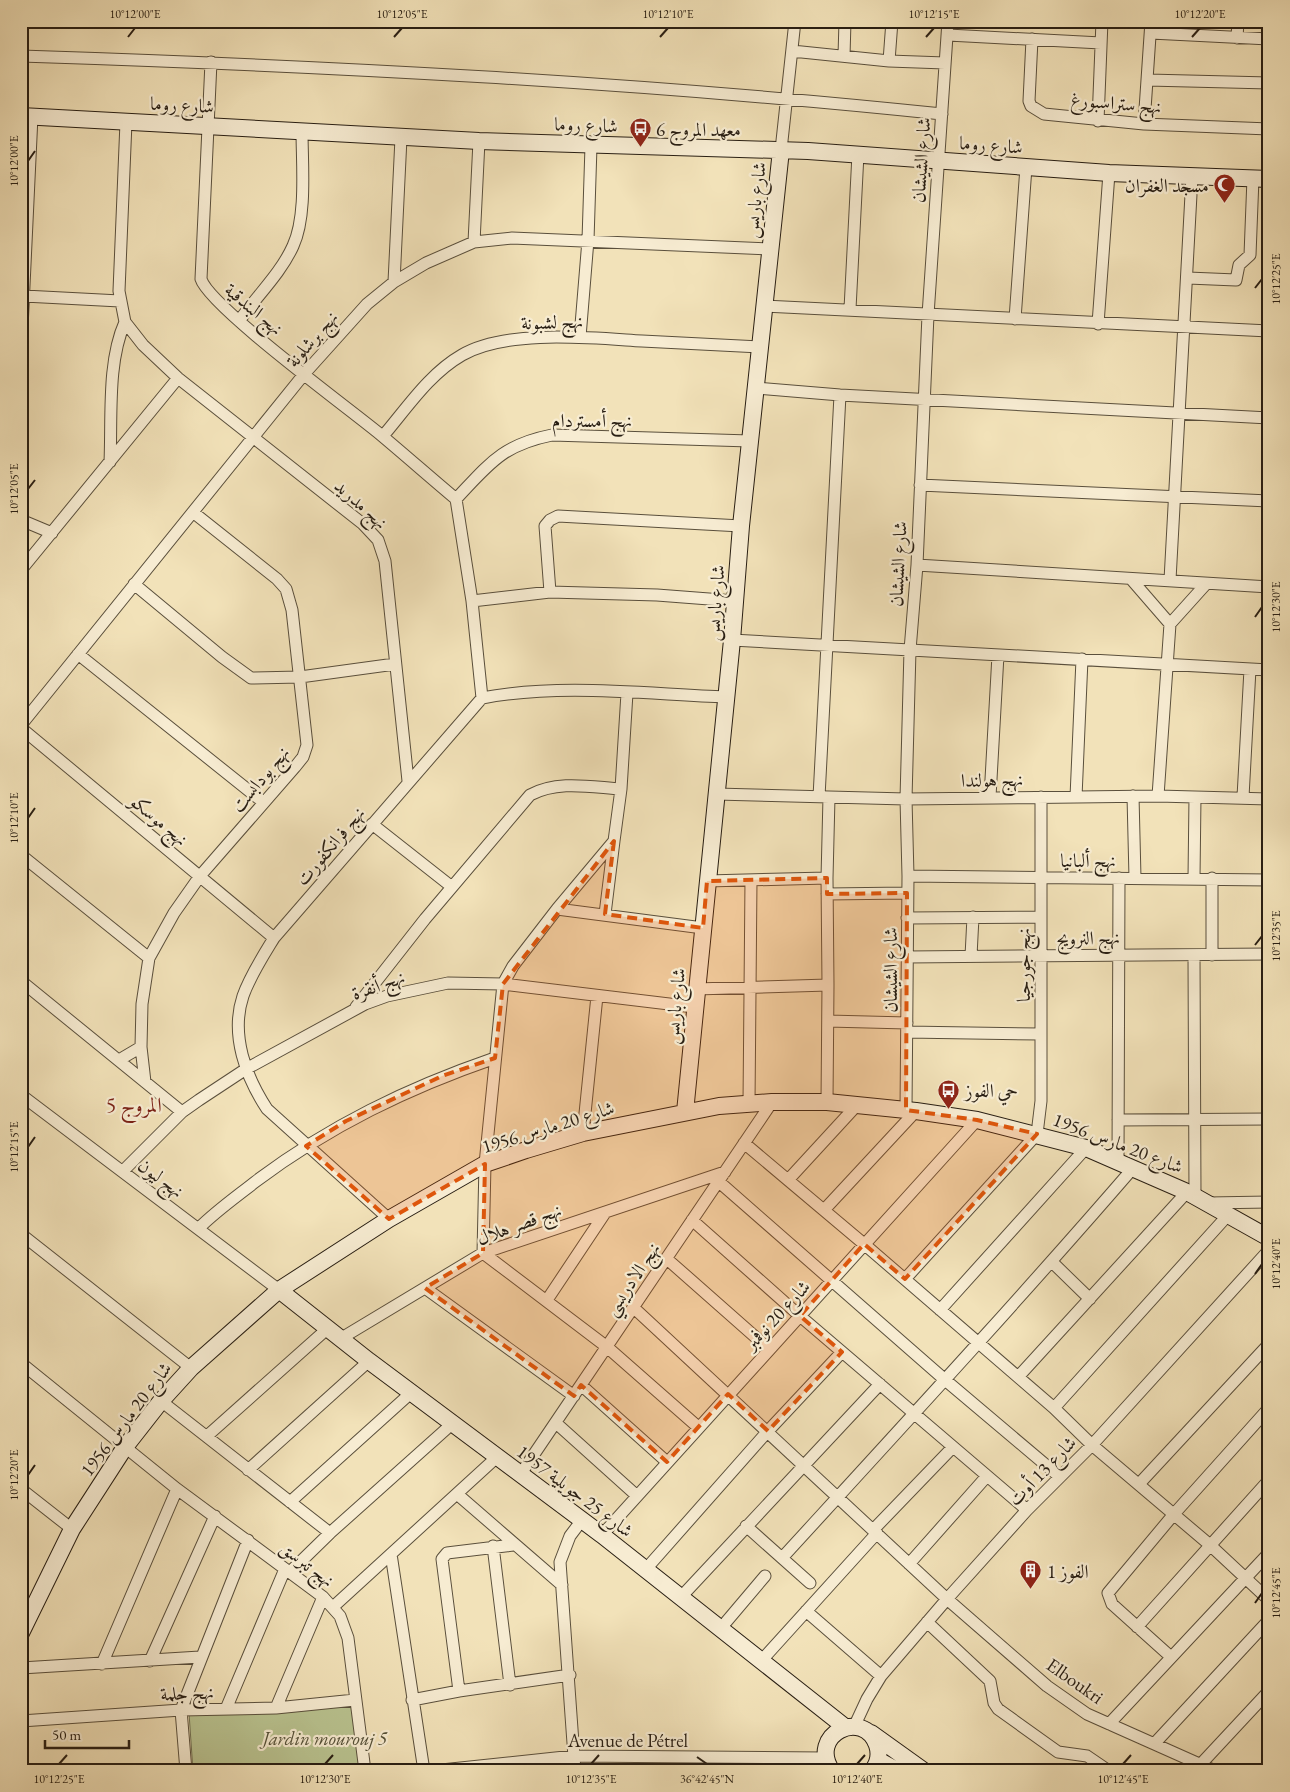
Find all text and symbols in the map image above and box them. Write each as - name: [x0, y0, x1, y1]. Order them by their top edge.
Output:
- text: 10°12'00"E: [109, 6, 161, 22]
- text: 10°12'05"E: [376, 6, 428, 22]
- text: 10°12'10"E: [642, 6, 694, 22]
- text: 10°12'15"E: [908, 6, 960, 22]
- text: 10°12'20"E: [1174, 6, 1226, 22]
- street label: نهج ستراسبورغ: [1069, 87, 1163, 124]
- street label: شارع روما: [149, 91, 214, 122]
- street label: شارع روما: [554, 111, 618, 142]
- street label: شارع الشيشان: [906, 116, 939, 204]
- bus stop icon: معهد المروج 6: [628, 117, 652, 148]
- place label: معهد المروج 6: [656, 117, 741, 147]
- street label: شارع روما: [958, 130, 1024, 163]
- text: 10°12'00"E: [6, 135, 22, 187]
- street label: شارع باريس: [738, 161, 775, 240]
- place label: مسجد الغفران: [1125, 173, 1209, 198]
- mosque icon: مسجد الغفران: [1213, 173, 1237, 204]
- text: 10°12'25"E: [1268, 253, 1284, 305]
- street label: نهج البندقية: [216, 277, 289, 345]
- street label: نهج برشلونة: [280, 305, 347, 376]
- street label: نهج لشبونة: [521, 308, 584, 341]
- street label: نهج أمستردام: [552, 408, 632, 438]
- text: 10°12'05"E: [6, 463, 22, 515]
- street label: نهج مدريد: [326, 473, 393, 538]
- street label: شارع الشيشان: [883, 521, 916, 608]
- street label: شارع باريس: [699, 564, 734, 642]
- text: 10°12'30"E: [1268, 581, 1284, 633]
- street label: نهج بودابست: [225, 741, 299, 821]
- street label: نهج هولندا: [961, 767, 1023, 798]
- street label: نهج موسكو: [120, 787, 193, 855]
- text: 10°12'10"E: [6, 792, 22, 844]
- street label: نهج فرانكفورت: [290, 801, 374, 894]
- street label: نهج ألبانيا: [1060, 848, 1116, 878]
- text: 10°12'35"E: [1268, 910, 1284, 962]
- street label: نهج النرويج: [1056, 925, 1120, 956]
- street label: شارع الشيشان: [878, 927, 906, 1013]
- street label: نهج جورجيا: [1011, 928, 1041, 1002]
- street label: نهج أنقرة: [348, 964, 410, 1010]
- street label: شارع باريس: [659, 967, 694, 1046]
- bus stop icon: حي الفوز: [937, 1078, 961, 1109]
- place label: حي الفوز: [963, 1078, 1018, 1106]
- district label: المروج 5: [106, 1091, 162, 1124]
- street label: شارع 20 مارس 1956: [479, 1095, 618, 1162]
- street label: شارع 20 مارس 1956: [1048, 1107, 1187, 1182]
- text: 10°12'15"E: [6, 1121, 22, 1173]
- street label: نهج ليون: [130, 1153, 189, 1207]
- street label: نهج قصر هلال: [473, 1197, 567, 1256]
- street label: نهج الادريسي: [598, 1237, 670, 1323]
- text: 10°12'40"E: [1268, 1238, 1284, 1290]
- street label: شارع 20 نوفمبر: [737, 1275, 818, 1359]
- street label: شارع 20 مارس 1956: [75, 1357, 180, 1483]
- street label: شارع 13 أوت: [1002, 1430, 1084, 1514]
- street label: شارع 25 جويلية 1957: [510, 1439, 638, 1545]
- text: 10°12'20"E: [6, 1449, 22, 1501]
- street label: نهج تبرسق: [272, 1535, 339, 1597]
- building icon: الفوز 1: [1019, 1559, 1043, 1590]
- place label: الفوز 1: [1047, 1559, 1089, 1584]
- text: 10°12'45"E: [1268, 1567, 1284, 1619]
- street label: Elboukri: [1041, 1652, 1109, 1710]
- street label: نهج جلمة: [160, 1680, 214, 1711]
- scale bar: [45, 1717, 129, 1749]
- text: 50 m: [52, 1725, 81, 1744]
- park label: Jardin mourouj 5: [259, 1726, 388, 1751]
- street label: Avenue de Pétrel: [567, 1728, 689, 1753]
- text: 10°12'25"E: [33, 1771, 85, 1787]
- text: 10°12'30"E: [299, 1771, 351, 1787]
- text: 10°12'35"E: [565, 1771, 617, 1787]
- text: 36°42'45"N: [680, 1771, 734, 1787]
- text: 10°12'40"E: [831, 1771, 883, 1787]
- text: 10°12'45"E: [1097, 1771, 1149, 1787]

